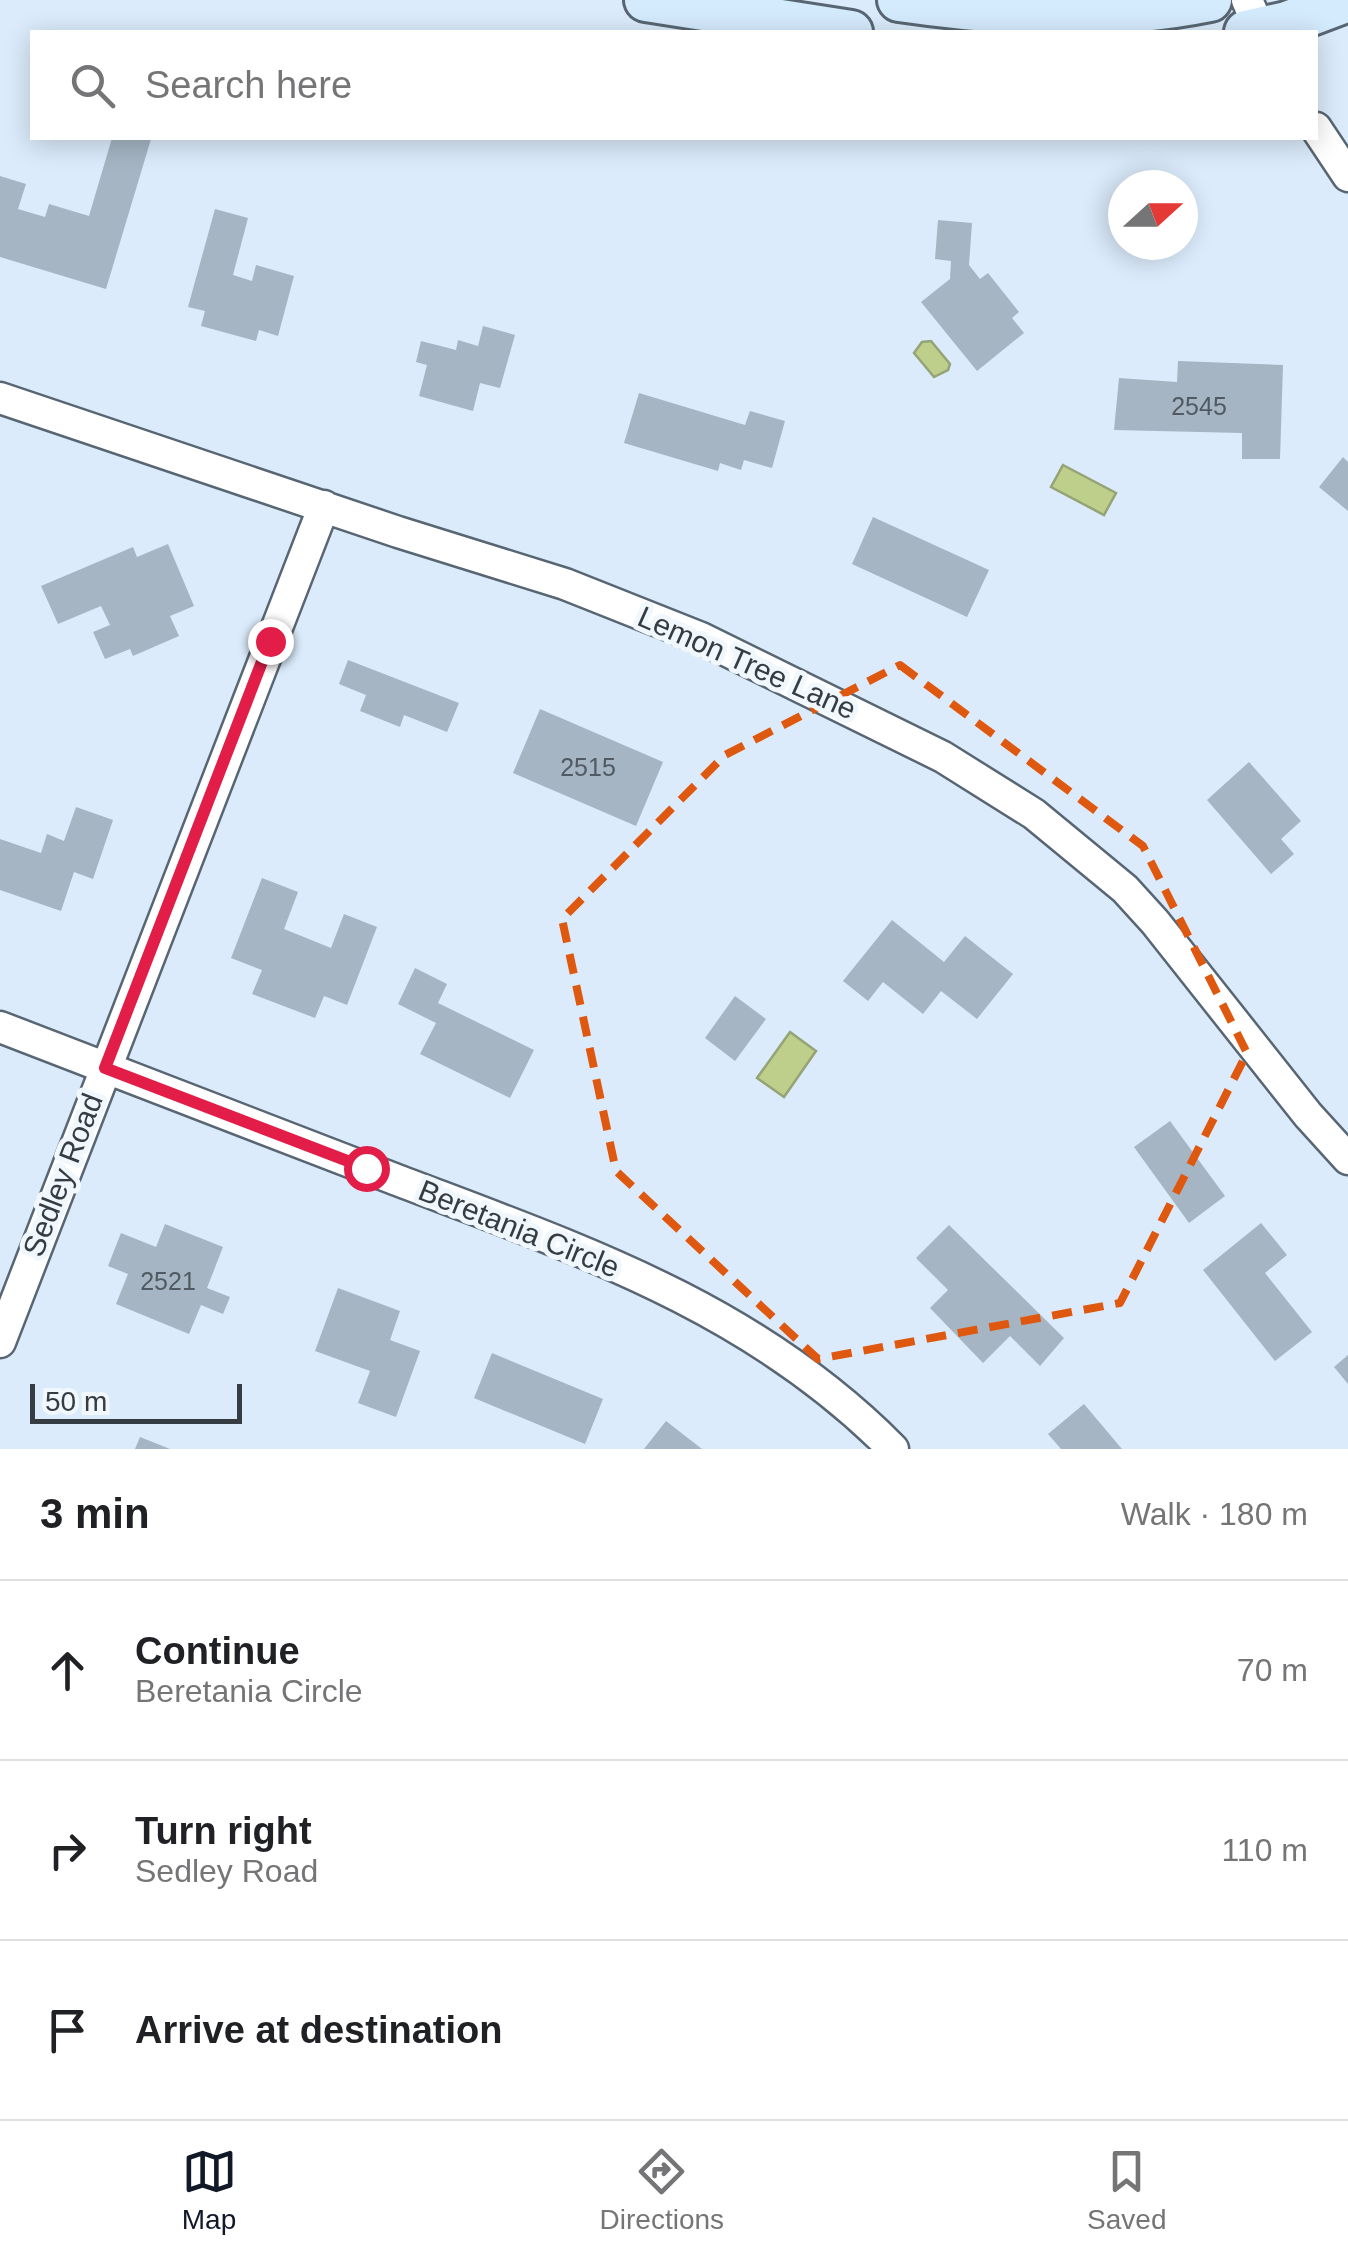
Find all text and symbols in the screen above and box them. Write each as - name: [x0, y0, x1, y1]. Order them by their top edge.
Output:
- search box: [30, 30, 1318, 140]
- icon: search: [65, 58, 120, 113]
- text: Search here: [145, 64, 352, 106]
- north arrow: [1108, 170, 1198, 260]
- house number: 2545: [1171, 392, 1227, 420]
- street label: Lemon Tree Lane: [633, 600, 861, 725]
- route end: [248, 619, 294, 665]
- house number: 2515: [560, 753, 616, 781]
- street label: Sedley Road: [16, 1089, 109, 1261]
- route start: [344, 1146, 390, 1192]
- street label: Beretania Circle: [414, 1173, 624, 1284]
- house number: 2521: [140, 1267, 196, 1295]
- scale bar: [30, 1379, 242, 1424]
- text: 50 m: [45, 1386, 107, 1417]
- text: 3 min: [40, 1490, 150, 1537]
- text: Walk · 180 m: [1121, 1496, 1308, 1532]
- text: Continue: [135, 1630, 300, 1672]
- icon: ahead: [40, 1643, 95, 1698]
- text: 70 m: [1237, 1652, 1308, 1688]
- text: Beretania Circle: [135, 1673, 363, 1709]
- text: Turn right: [135, 1810, 312, 1852]
- icon: right: [40, 1823, 95, 1878]
- text: 110 m: [1221, 1832, 1308, 1868]
- text: Sedley Road: [135, 1853, 318, 1889]
- icon: arrive: [40, 2003, 95, 2058]
- text: Arrive at destination: [135, 2009, 502, 2051]
- tab: Map: [182, 2144, 237, 2236]
- tab: Directions: [600, 2144, 724, 2236]
- tab: Saved: [1087, 2144, 1166, 2236]

